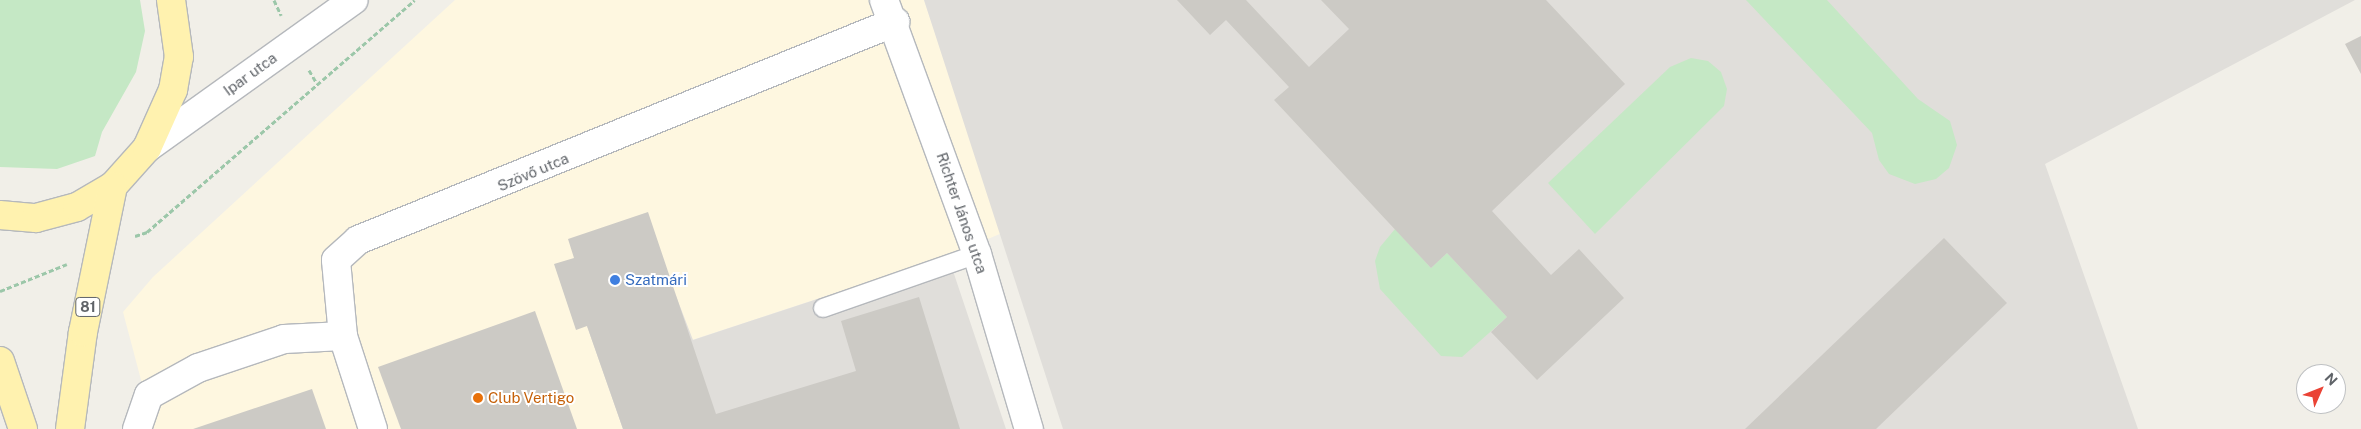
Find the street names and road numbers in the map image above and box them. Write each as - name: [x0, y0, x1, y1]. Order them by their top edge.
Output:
- street label: Ipar utca: [220, 49, 280, 99]
- street label: Szövő utca: [495, 149, 571, 195]
- street label: Richter János utca: [933, 150, 991, 276]
- road number: 81: [74, 296, 102, 318]

